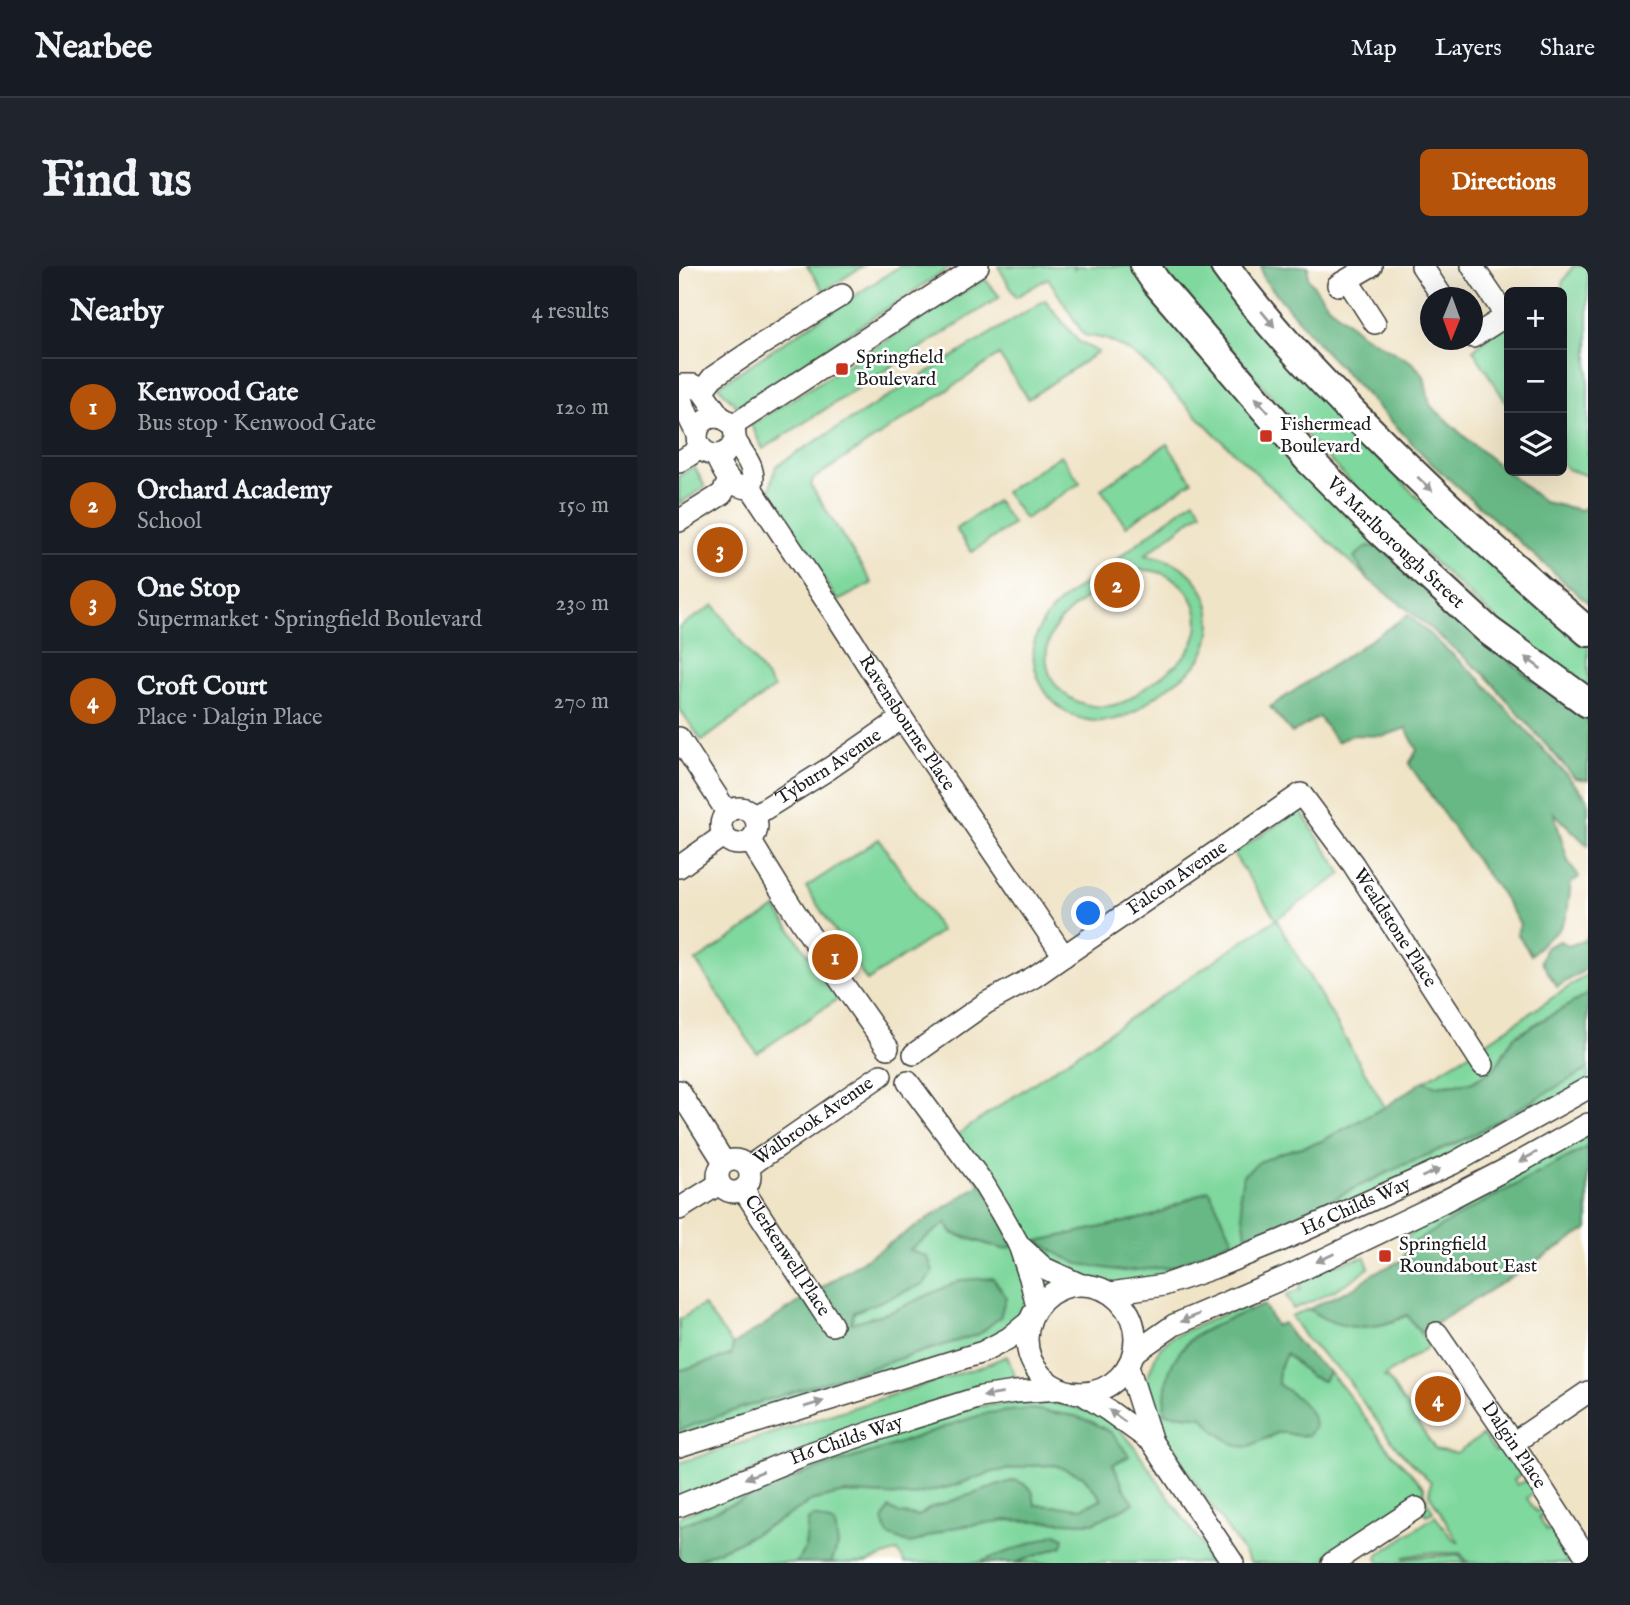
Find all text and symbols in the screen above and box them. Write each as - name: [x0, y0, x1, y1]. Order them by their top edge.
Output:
- text: Nearbee: [35, 27, 152, 69]
- text: Map: [1351, 33, 1397, 64]
- text: Layers: [1435, 33, 1502, 64]
- text: Share: [1540, 33, 1595, 64]
- button: Directions: [1420, 149, 1588, 216]
- text: Find us: [42, 151, 192, 213]
- north arrow: [1420, 287, 1483, 350]
- map controls: [1504, 287, 1567, 476]
- button: +: [1504, 287, 1567, 350]
- text: Nearby: [70, 293, 163, 331]
- text: 4 results: [531, 297, 609, 326]
- one-way arrow: [1260, 311, 1275, 328]
- place label: Springfield Boulevard: [856, 346, 944, 392]
- button: −: [1504, 350, 1567, 413]
- marker: Springfield Boulevard: [834, 361, 850, 377]
- text: Kenwood Gate: [137, 376, 299, 409]
- text: 1: [89, 393, 97, 422]
- text: 120 m: [556, 393, 609, 422]
- one-way arrow: [1255, 397, 1270, 414]
- text: Bus stop · Kenwood Gate: [137, 409, 376, 438]
- place label: Fishermead Boulevard: [1280, 413, 1372, 459]
- button: layers: [1504, 413, 1567, 476]
- marker: Fishermead Boulevard: [1258, 428, 1274, 444]
- street label: V8 Marlborough Street: [1320, 471, 1470, 615]
- text: Orchard Academy: [137, 474, 332, 507]
- one-way arrow: [1416, 475, 1433, 491]
- text: 2: [88, 491, 98, 520]
- text: 150 m: [558, 491, 609, 520]
- text: School: [137, 507, 202, 536]
- pin: 3: [697, 524, 743, 576]
- pin: 2: [1094, 559, 1140, 611]
- text: One Stop: [137, 572, 240, 605]
- text: 3: [89, 589, 97, 618]
- text: 230 m: [556, 589, 609, 618]
- text: Supermarket · Springfield Boulevard: [137, 605, 482, 634]
- street label: Ravensbourne Place: [853, 651, 960, 796]
- one-way arrow: [1524, 656, 1542, 670]
- text: Croft Court: [137, 670, 267, 703]
- text: 4: [87, 687, 99, 716]
- text: 270 m: [554, 687, 609, 716]
- text: Place · Dalgin Place: [137, 703, 323, 732]
- street label: Tyburn Avenue: [772, 724, 887, 811]
- street label: Falcon Avenue: [1123, 836, 1232, 921]
- street label: Wealdstone Place: [1347, 864, 1442, 992]
- your location: [1071, 896, 1105, 930]
- pin: 1: [812, 931, 858, 983]
- street label: Walbrook Avenue: [749, 1072, 879, 1171]
- one-way arrow: [1519, 1151, 1538, 1163]
- one-way arrow: [1421, 1167, 1441, 1179]
- street label: H6 Childs Way: [1297, 1172, 1415, 1242]
- street label: Clerkenwell Place: [738, 1191, 835, 1321]
- place label: Springfield Roundabout East: [1399, 1233, 1538, 1279]
- marker: Springfield Roundabout East: [1377, 1248, 1393, 1264]
- one-way arrow: [1315, 1253, 1335, 1264]
- one-way arrow: [1179, 1313, 1200, 1324]
- pin: 4: [1415, 1373, 1461, 1425]
- one-way arrow: [982, 1390, 1004, 1401]
- street label: Dalgin Place: [1476, 1397, 1552, 1494]
- one-way arrow: [804, 1399, 825, 1409]
- one-way arrow: [1108, 1409, 1126, 1423]
- street label: H6 Childs Way: [787, 1410, 907, 1471]
- one-way arrow: [744, 1470, 765, 1481]

